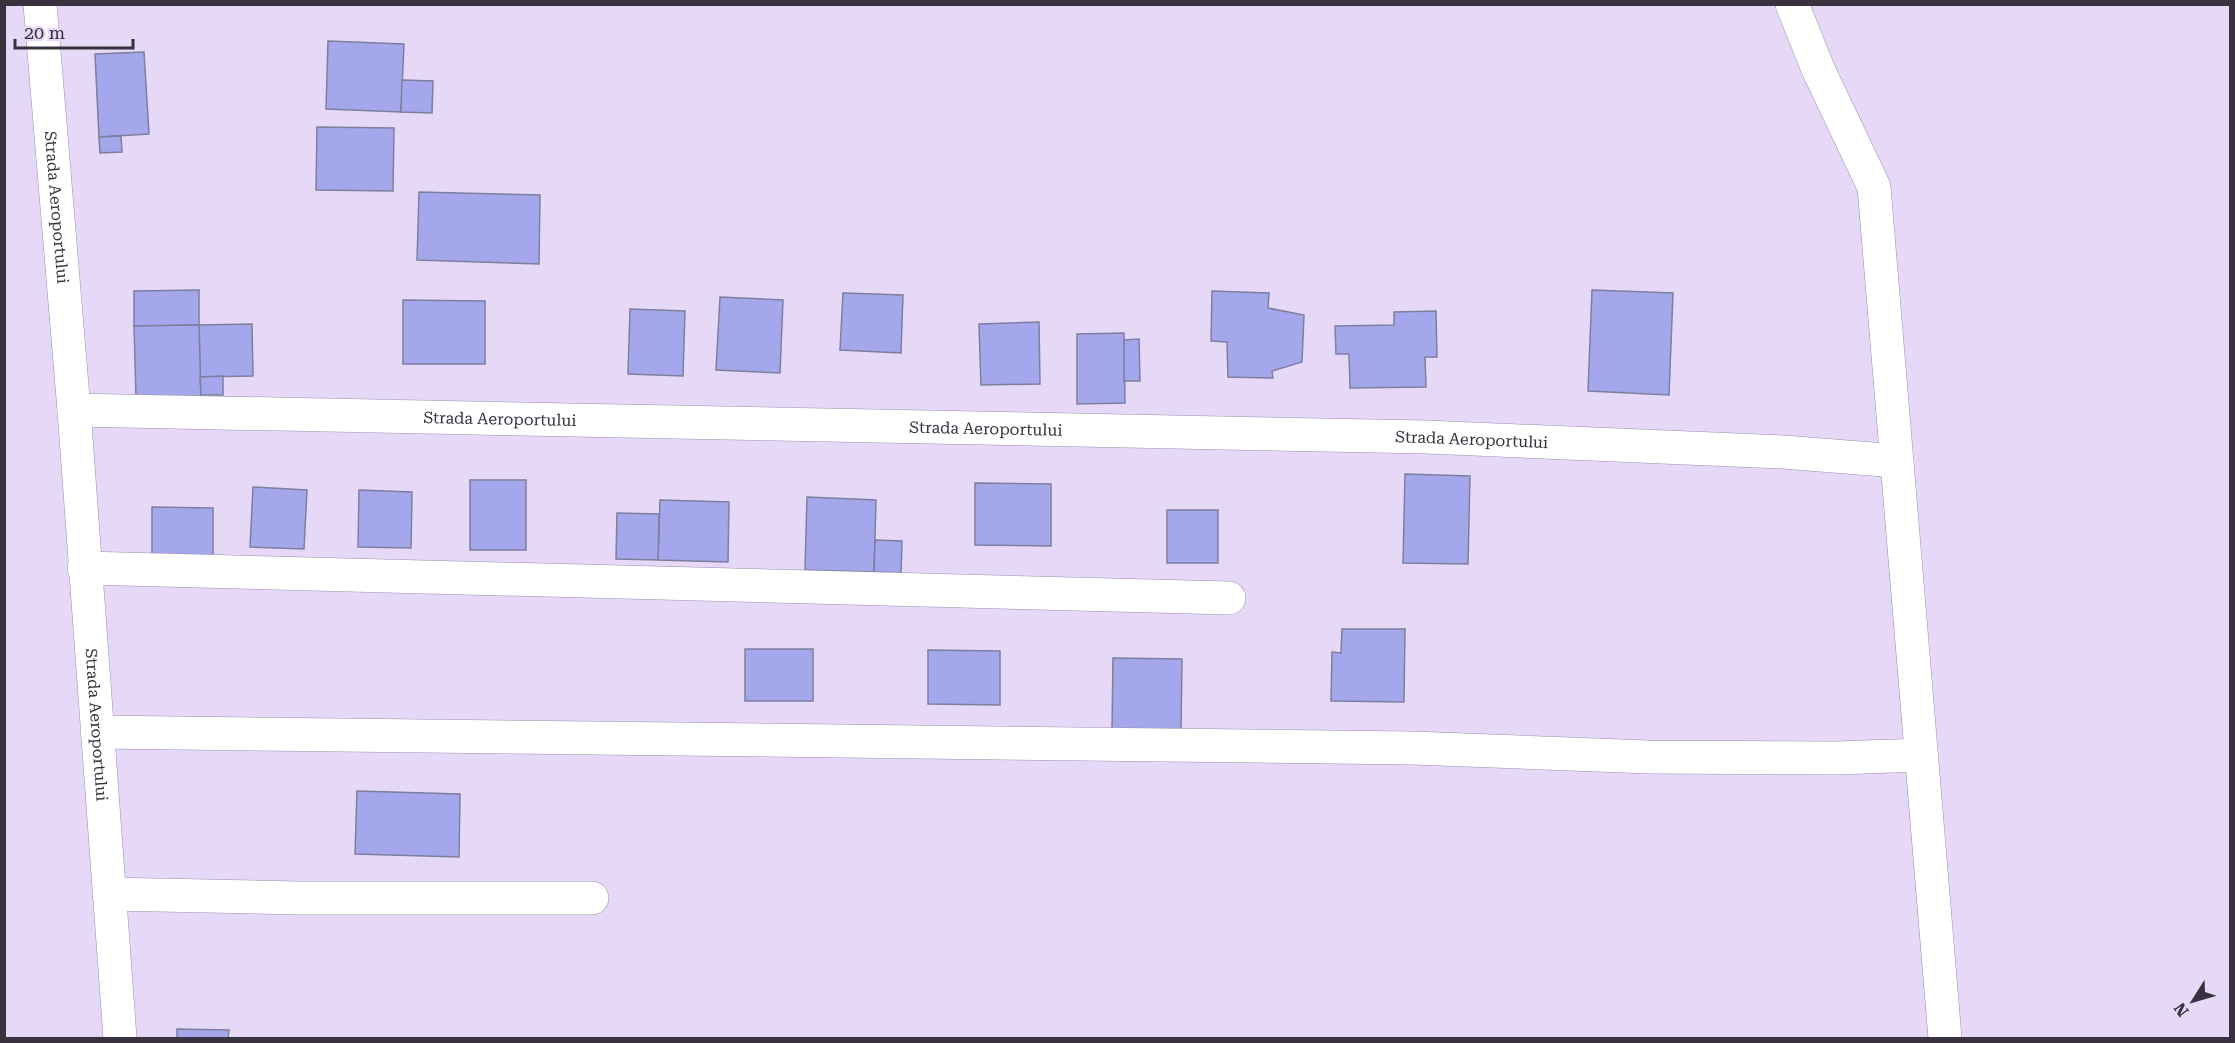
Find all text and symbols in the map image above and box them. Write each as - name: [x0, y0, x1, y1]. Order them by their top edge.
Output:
- scale bar: [15, 12, 134, 50]
- text: 20 m: [24, 22, 65, 43]
- street label: Strada Aeroportului: [41, 130, 73, 284]
- street label: Strada Aeroportului: [423, 407, 577, 430]
- street label: Strada Aeroportului: [909, 417, 1063, 439]
- street label: Strada Aeroportului: [1395, 427, 1549, 452]
- street label: Strada Aeroportului: [82, 648, 112, 802]
- north arrow: [2163, 971, 2223, 1031]
- text: N: [2170, 999, 2193, 1020]

